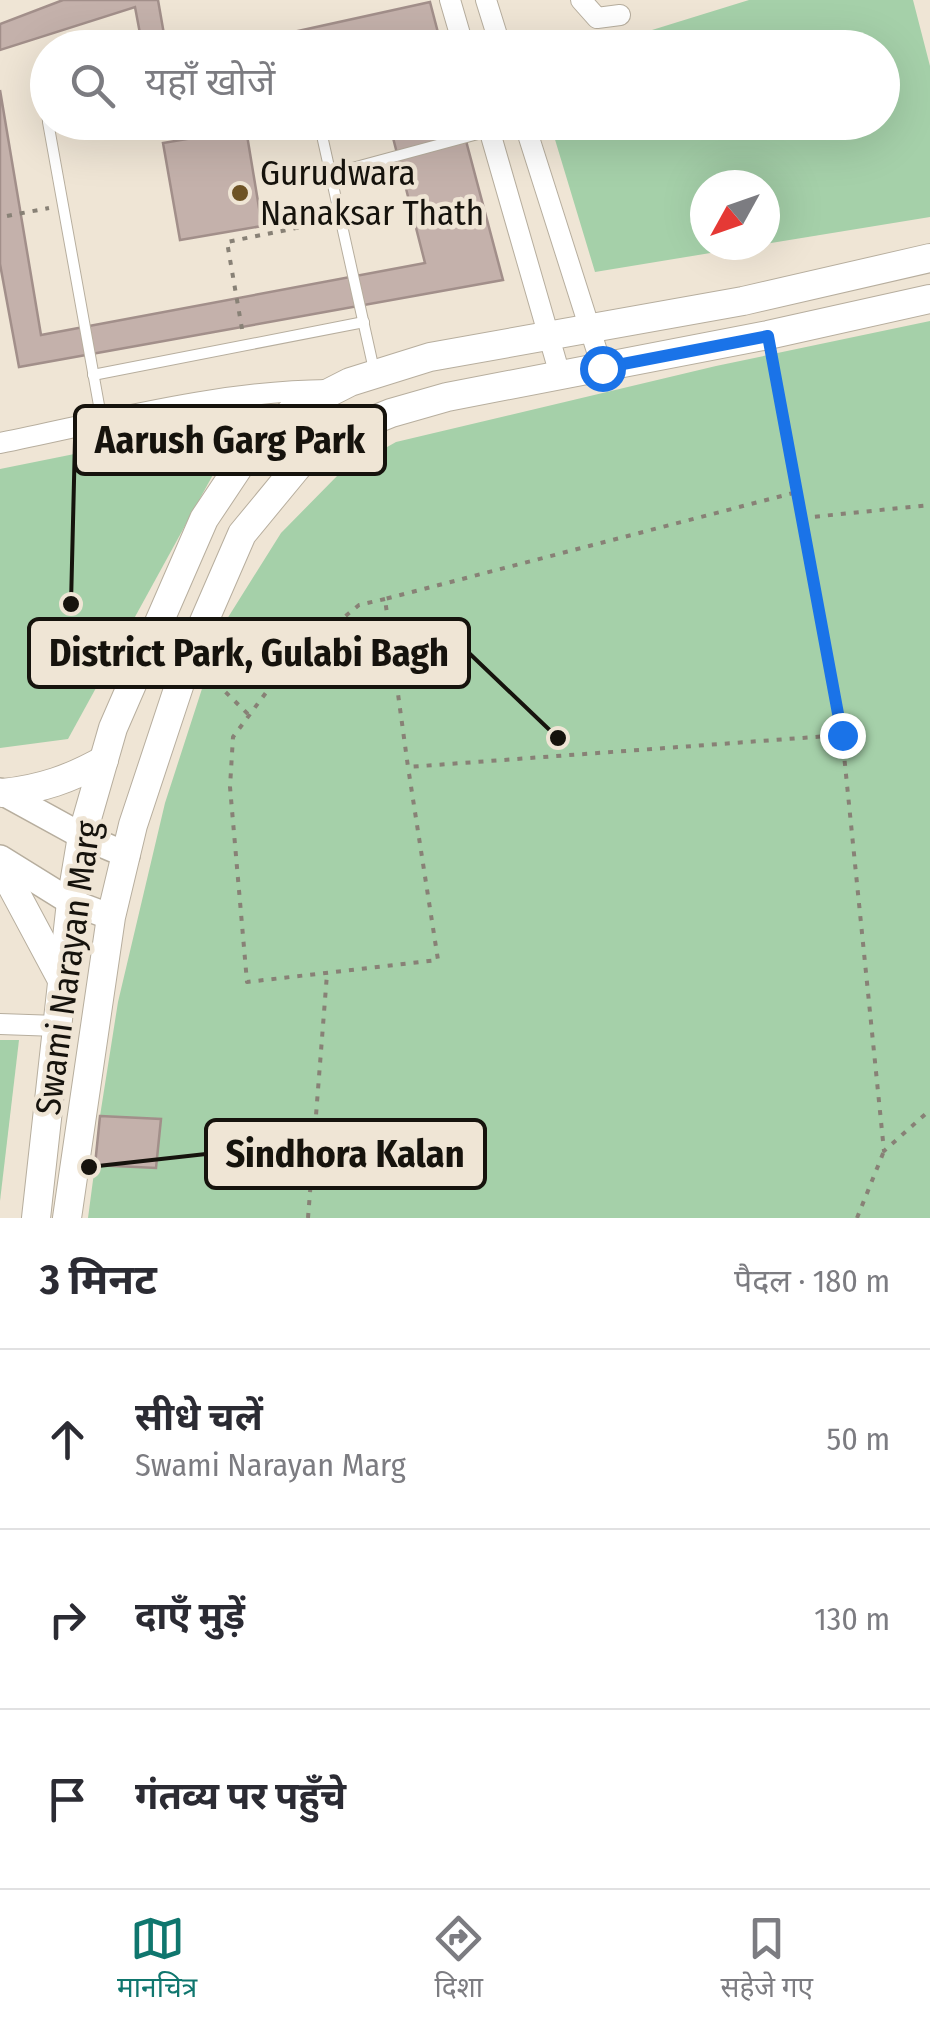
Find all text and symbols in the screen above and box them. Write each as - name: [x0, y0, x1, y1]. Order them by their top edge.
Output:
- search box: [30, 30, 900, 140]
- icon: search: [65, 58, 120, 113]
- text: यहाँ खोजें: [145, 59, 275, 105]
- place label: Gurudwara Nanaksar Thath: [260, 152, 484, 234]
- north arrow: [690, 170, 780, 260]
- marker: Gurudwara Nanaksar Thath: [229, 182, 251, 204]
- route start: [580, 346, 626, 392]
- callout: Aarush Garg Park: [75, 406, 385, 474]
- text: Aarush Garg Park: [94, 417, 366, 463]
- callout: District Park, Gulabi Bagh: [29, 619, 469, 687]
- text: District Park, Gulabi Bagh: [49, 630, 449, 676]
- route end: [820, 713, 866, 759]
- street label: Swami Narayan Marg: [27, 818, 109, 1118]
- callout: Sindhora Kalan: [206, 1120, 485, 1188]
- text: Sindhora Kalan: [225, 1131, 465, 1177]
- text: 3 मिनट: [40, 1255, 157, 1305]
- text: पैदल · 180 m: [734, 1262, 890, 1300]
- text: सीधे चलें: [135, 1394, 263, 1440]
- icon: ahead: [40, 1412, 95, 1467]
- text: 50 m: [827, 1420, 890, 1458]
- text: Swami Narayan Marg: [135, 1446, 406, 1484]
- icon: right: [40, 1592, 95, 1647]
- text: दाएँ मुड़ें: [135, 1593, 245, 1639]
- text: 130 m: [814, 1600, 890, 1638]
- icon: arrive: [40, 1772, 95, 1827]
- text: गंतव्य पर पहुँचे: [135, 1773, 346, 1819]
- tab: मानचित्र: [117, 1911, 197, 2008]
- tab: दिशा: [431, 1911, 486, 2008]
- tab: सहेजे गए: [721, 1911, 813, 2008]

